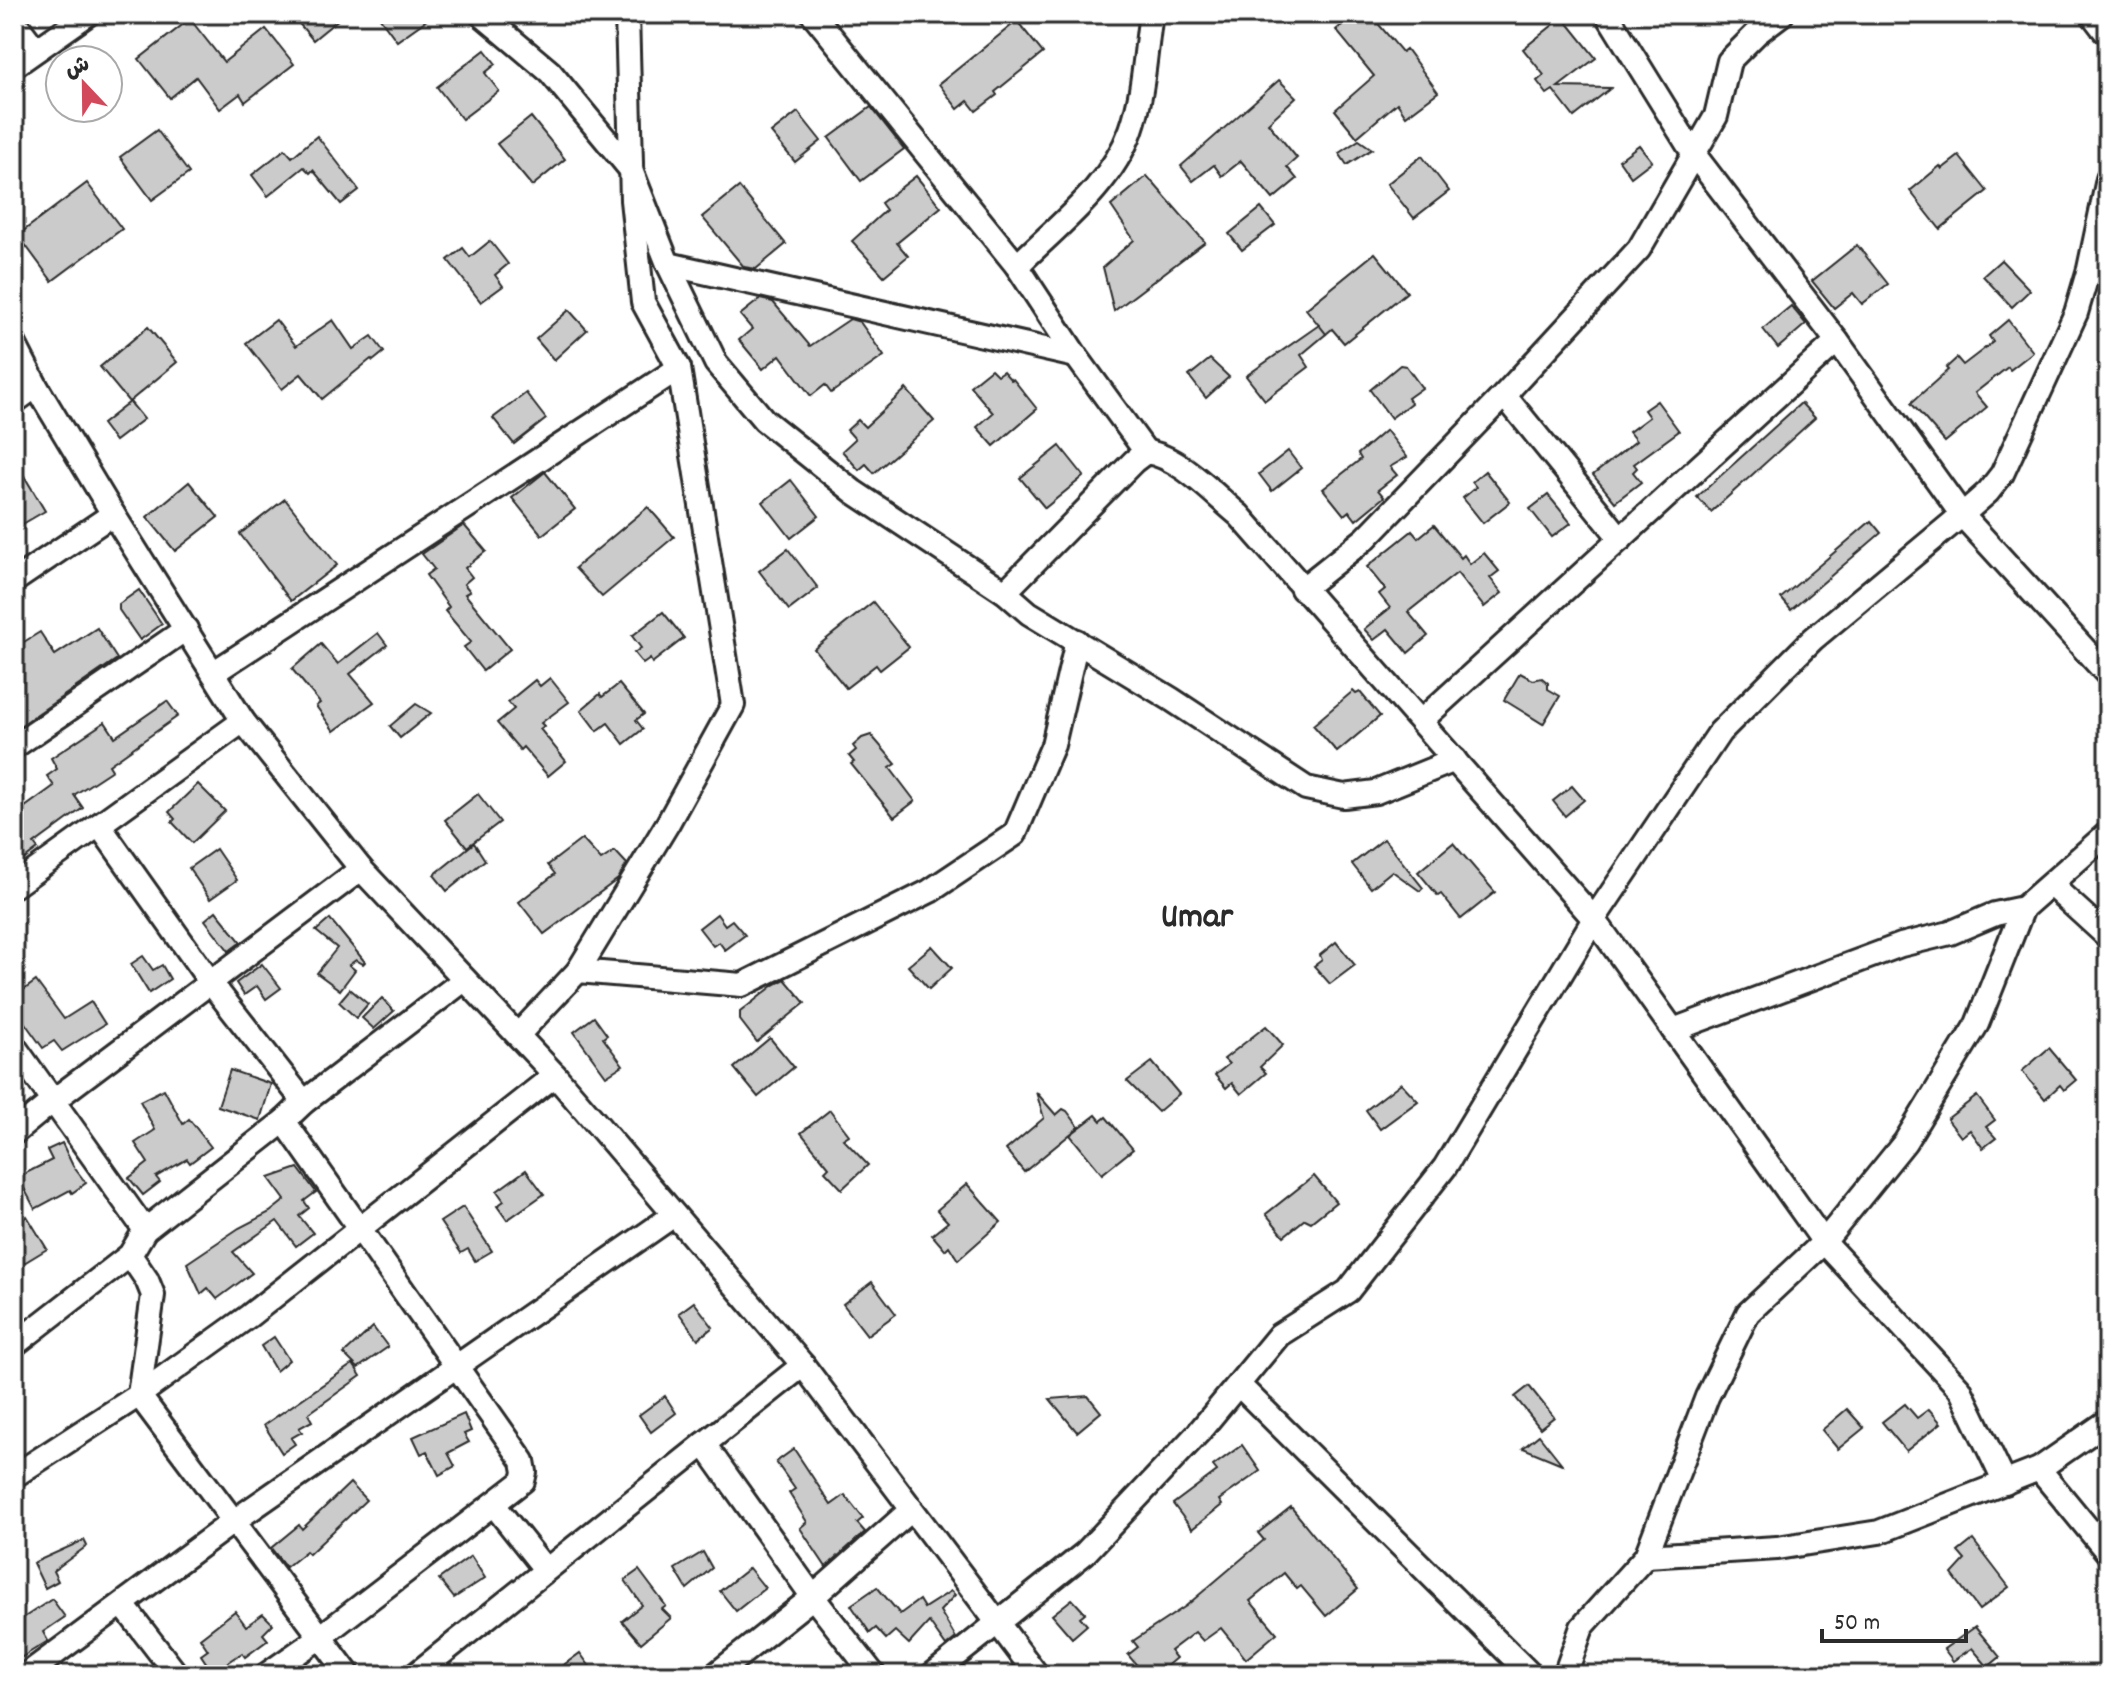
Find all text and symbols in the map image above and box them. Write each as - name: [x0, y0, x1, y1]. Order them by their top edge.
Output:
- north arrow: [44, 44, 124, 124]
- text: ش: [61, 50, 95, 88]
- district label: Umar: [1161, 893, 1234, 945]
- scale bar: [1822, 1593, 1966, 1643]
- text: 50 m: [1834, 1607, 1880, 1641]

